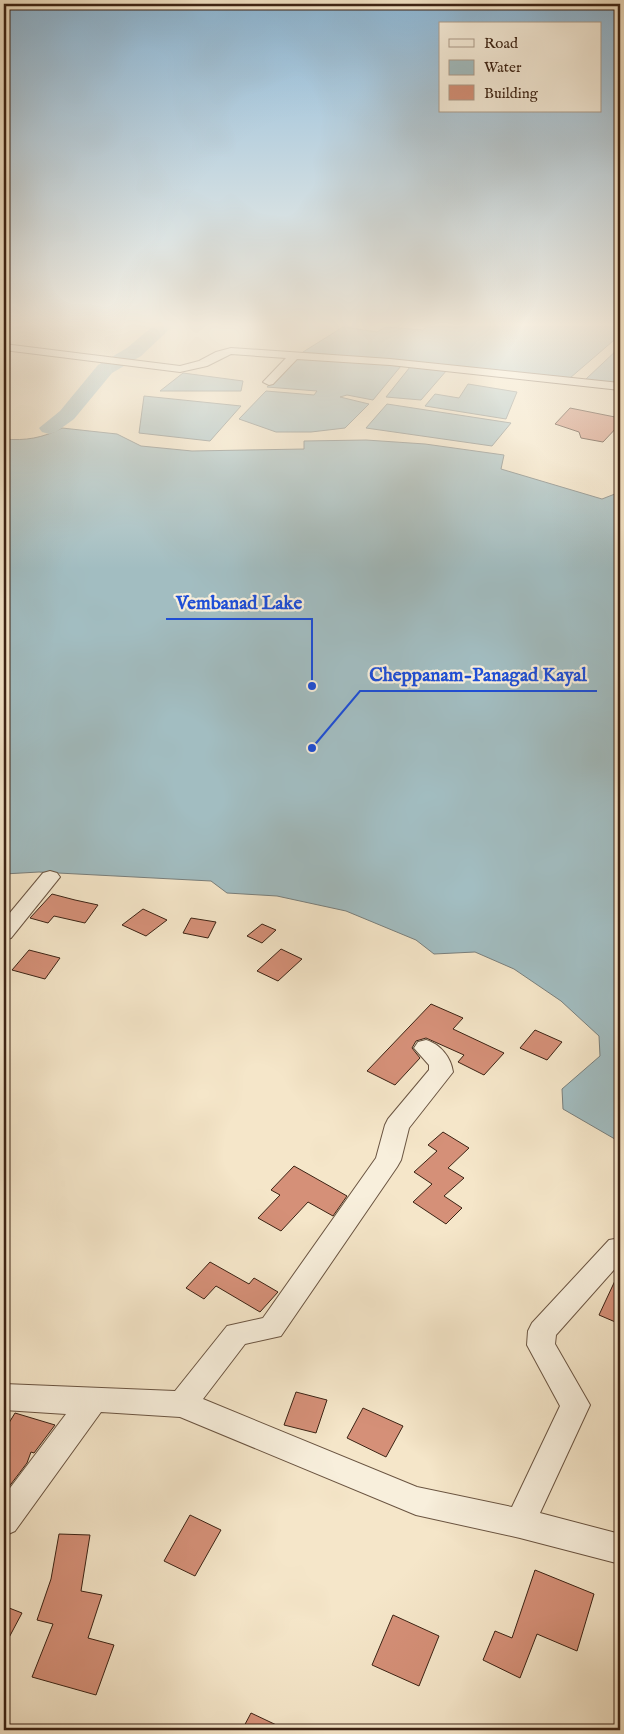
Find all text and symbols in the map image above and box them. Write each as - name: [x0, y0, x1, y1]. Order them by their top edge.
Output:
- legend: [439, 22, 602, 112]
- text: Road: [484, 34, 519, 53]
- text: Water: [484, 58, 522, 77]
- text: Building: [484, 84, 539, 103]
- callout: Vembanad Lake: [166, 585, 312, 619]
- text: Vembanad Lake: [175, 592, 302, 616]
- callout: Cheppanam-Panagad Kayal: [360, 657, 597, 691]
- text: Cheppanam-Panagad Kayal: [369, 664, 588, 688]

